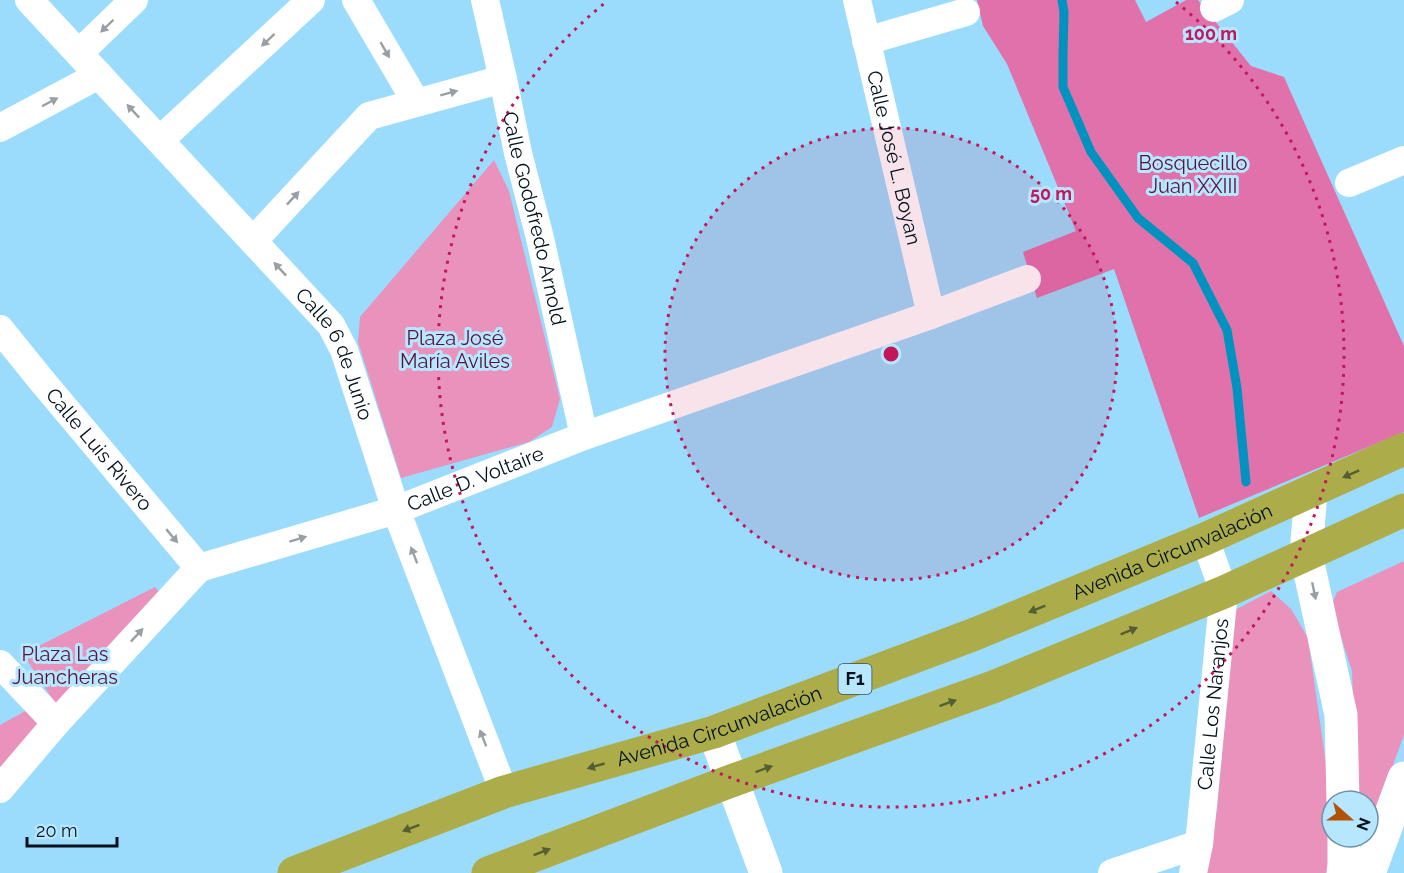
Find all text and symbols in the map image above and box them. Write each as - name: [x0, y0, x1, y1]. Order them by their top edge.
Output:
- one-way arrow: [100, 19, 114, 33]
- text: 100 m: [1185, 23, 1237, 44]
- one-way arrow: [261, 33, 276, 46]
- one-way arrow: [380, 42, 390, 59]
- street label: Calle José L. Boyan: [862, 68, 926, 247]
- one-way arrow: [440, 88, 458, 97]
- one-way arrow: [41, 97, 58, 107]
- one-way arrow: [126, 104, 140, 118]
- street label: Calle Godofredo Arnold: [498, 110, 571, 328]
- park label: Bosquecillo Juan XXIII: [1139, 151, 1248, 198]
- text: 50 m: [1030, 183, 1072, 204]
- one-way arrow: [286, 191, 299, 206]
- one-way arrow: [273, 263, 287, 277]
- street label: Calle 6 de Junio: [291, 283, 378, 423]
- park label: Plaza José María Aviles: [400, 326, 510, 373]
- centre of rings: [881, 344, 901, 364]
- street label: Calle Luis Rivero: [41, 383, 158, 516]
- street label: Calle D. Voltaire: [404, 441, 547, 516]
- one-way arrow: [1342, 469, 1359, 478]
- street label: Avenida Circunvalación: [1069, 498, 1276, 605]
- one-way arrow: [165, 528, 178, 543]
- one-way arrow: [289, 534, 307, 543]
- one-way arrow: [408, 546, 418, 564]
- one-way arrow: [1309, 582, 1319, 600]
- one-way arrow: [1027, 604, 1045, 614]
- street label: Calle Los Naranjos: [1192, 617, 1233, 791]
- one-way arrow: [1120, 626, 1138, 635]
- one-way arrow: [130, 628, 144, 643]
- park label: Plaza Las Juancheras: [12, 642, 118, 689]
- road number: F1: [838, 664, 872, 694]
- street label: Avenida Circunvalación: [614, 681, 825, 771]
- one-way arrow: [939, 698, 957, 708]
- one-way arrow: [478, 728, 488, 746]
- one-way arrow: [587, 762, 605, 771]
- one-way arrow: [755, 763, 773, 773]
- north arrow: [1320, 789, 1380, 849]
- scale bar: [27, 810, 117, 848]
- text: N: [1352, 815, 1375, 833]
- text: 20 m: [36, 820, 78, 841]
- one-way arrow: [402, 823, 420, 833]
- one-way arrow: [533, 847, 551, 856]

